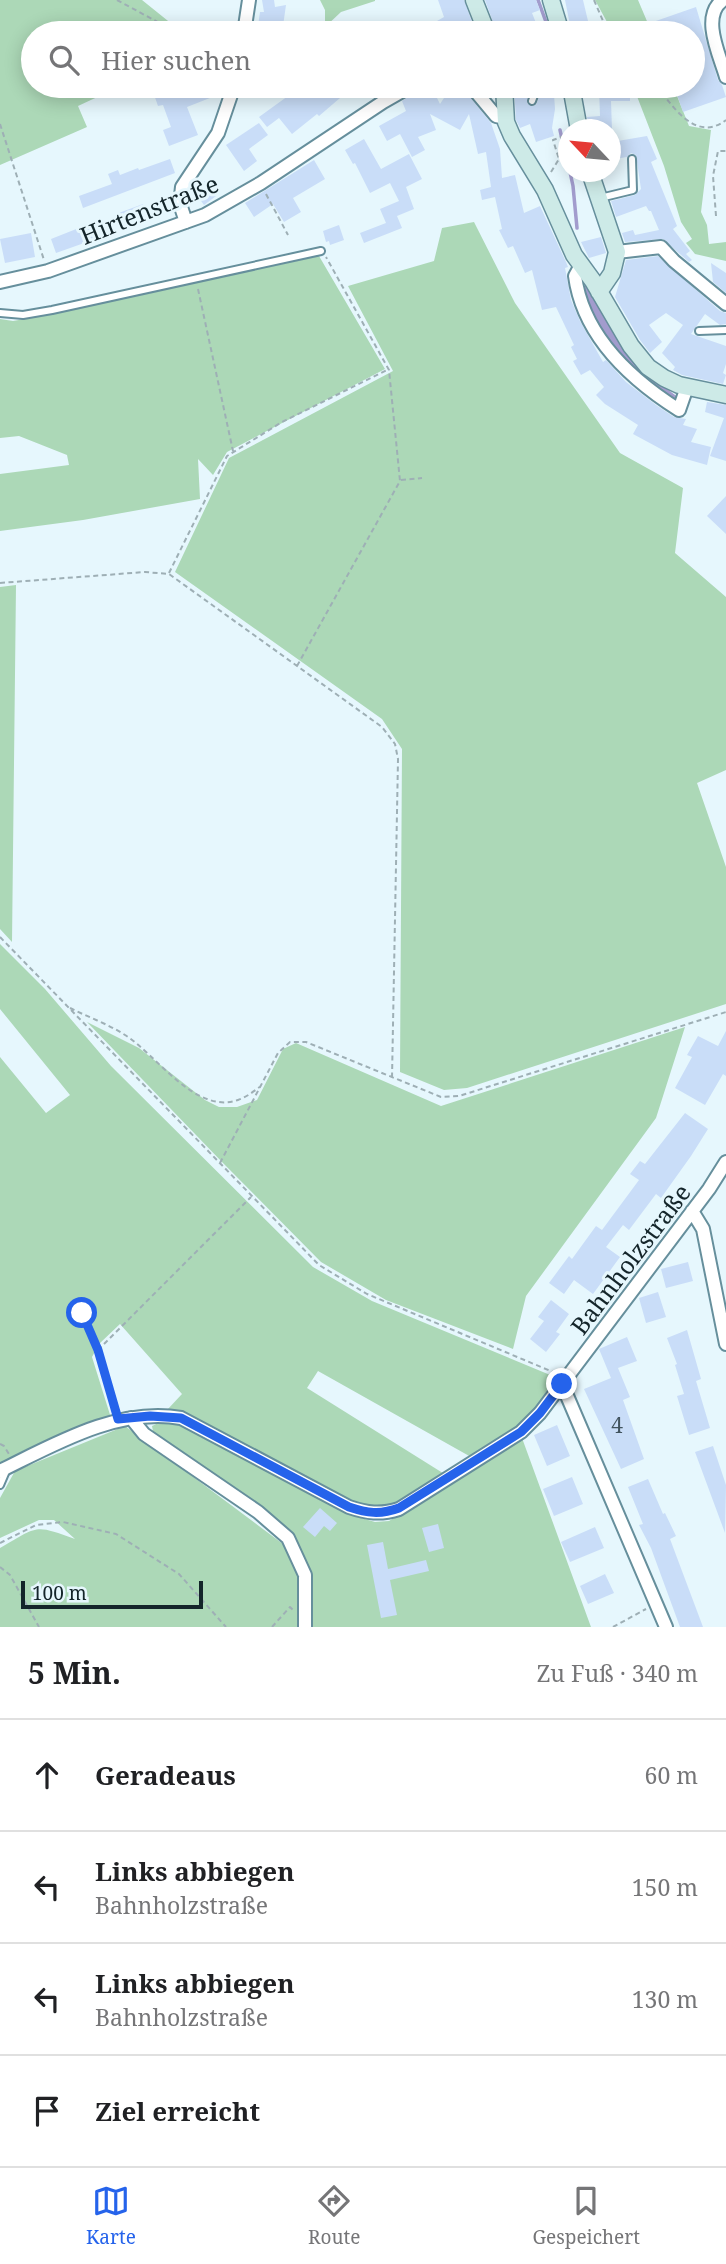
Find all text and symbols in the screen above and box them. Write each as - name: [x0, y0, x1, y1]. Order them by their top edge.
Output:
- search box: [21, 21, 705, 98]
- icon: search: [45, 41, 83, 79]
- text: Hier suchen: [101, 42, 251, 78]
- north arrow: [558, 119, 621, 182]
- street label: Hirtenstraße: [75, 166, 223, 252]
- street label: Bahnholzstraße: [562, 1177, 698, 1341]
- route start: [66, 1297, 97, 1328]
- route end: [546, 1368, 577, 1399]
- house number: 4: [611, 1411, 623, 1439]
- scale bar: [21, 1578, 203, 1610]
- text: 100 m: [32, 1580, 87, 1606]
- text: 5 Min.: [28, 1652, 121, 1693]
- text: Zu Fuß · 340 m: [537, 1657, 698, 1689]
- icon: ahead: [28, 1756, 66, 1794]
- text: Geradeaus: [95, 1757, 236, 1793]
- text: 60 m: [645, 1759, 698, 1791]
- text: Links abbiegen: [95, 1853, 294, 1889]
- icon: left: [28, 1868, 66, 1906]
- text: 150 m: [632, 1871, 698, 1903]
- text: Bahnholzstraße: [95, 1889, 268, 1921]
- text: Links abbiegen: [95, 1965, 294, 2001]
- icon: left: [28, 1980, 66, 2018]
- text: 130 m: [632, 1983, 698, 2015]
- text: Bahnholzstraße: [95, 2001, 268, 2033]
- icon: arrive: [28, 2092, 66, 2130]
- text: Ziel erreicht: [95, 2093, 260, 2129]
- tab: Karte: [86, 2182, 136, 2250]
- tab: Route: [308, 2182, 360, 2250]
- tab: Gespeichert: [532, 2182, 640, 2250]

